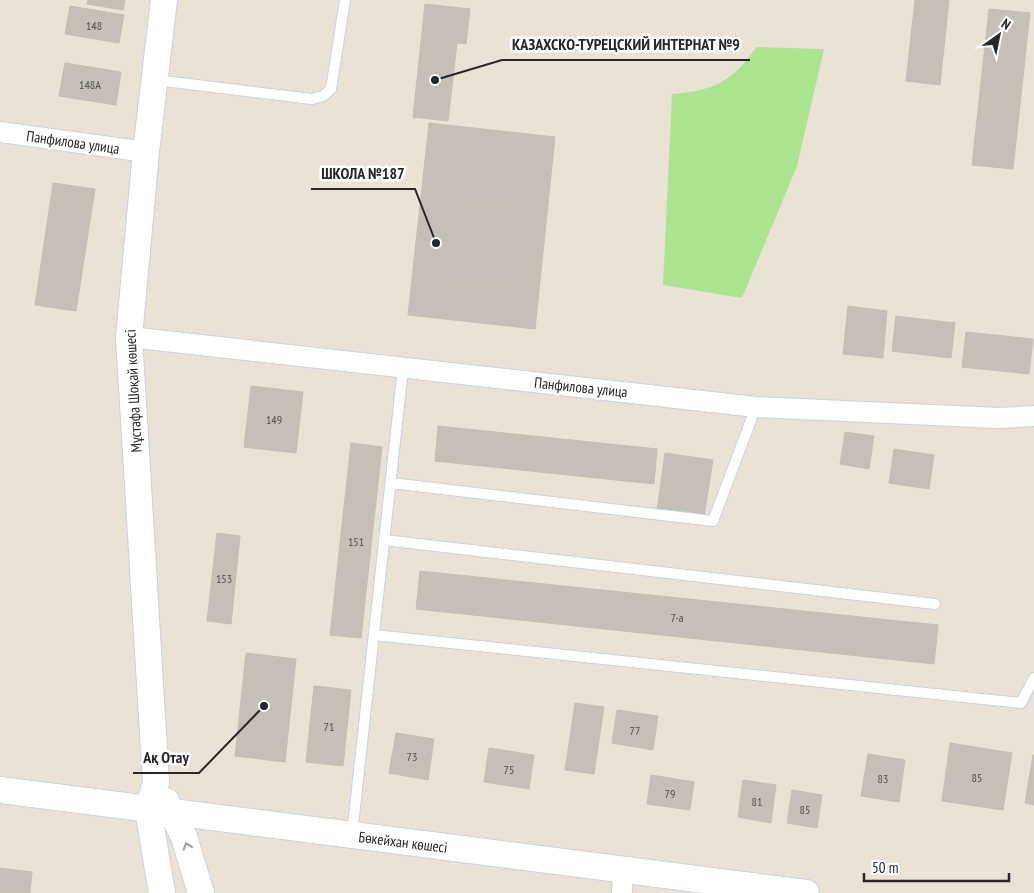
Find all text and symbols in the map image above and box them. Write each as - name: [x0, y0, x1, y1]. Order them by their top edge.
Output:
- north arrow: [974, 10, 1024, 60]
- text: N: [998, 14, 1014, 34]
- house number: 148: [86, 18, 102, 33]
- callout: КАЗАХСКО-ТУРЕЦСКИЙ ИНТЕРНАТ №9: [502, 29, 750, 60]
- text: КАЗАХСКО-ТУРЕЦСКИЙ ИНТЕРНАТ №9: [512, 34, 740, 54]
- house number: 148А: [79, 77, 101, 92]
- street label: Панфилова улица: [25, 126, 121, 158]
- callout: ШКОЛА №187: [311, 158, 415, 189]
- text: ШКОЛА №187: [321, 163, 405, 183]
- street label: Мұстафа Шоқай көшесі: [120, 329, 146, 453]
- street label: Панфилова улица: [533, 373, 629, 401]
- house number: 149: [266, 412, 282, 427]
- house number: 151: [348, 534, 364, 549]
- house number: 153: [216, 571, 232, 586]
- house number: 7-а: [670, 610, 684, 625]
- house number: 71: [324, 719, 334, 734]
- house number: 77: [630, 723, 640, 738]
- callout: Ақ Отау: [133, 742, 199, 773]
- text: Ақ Отау: [142, 747, 189, 767]
- house number: 73: [407, 749, 417, 764]
- house number: 75: [504, 762, 514, 777]
- house number: 85: [972, 770, 982, 785]
- house number: 83: [878, 771, 888, 786]
- house number: 79: [665, 786, 675, 801]
- house number: 81: [752, 794, 762, 809]
- house number: 85: [800, 802, 810, 817]
- street label: Бөкейхан көшесі: [358, 827, 448, 857]
- one-way arrow: [183, 843, 193, 851]
- scale bar: [864, 850, 1009, 882]
- text: 50 m: [872, 858, 898, 877]

